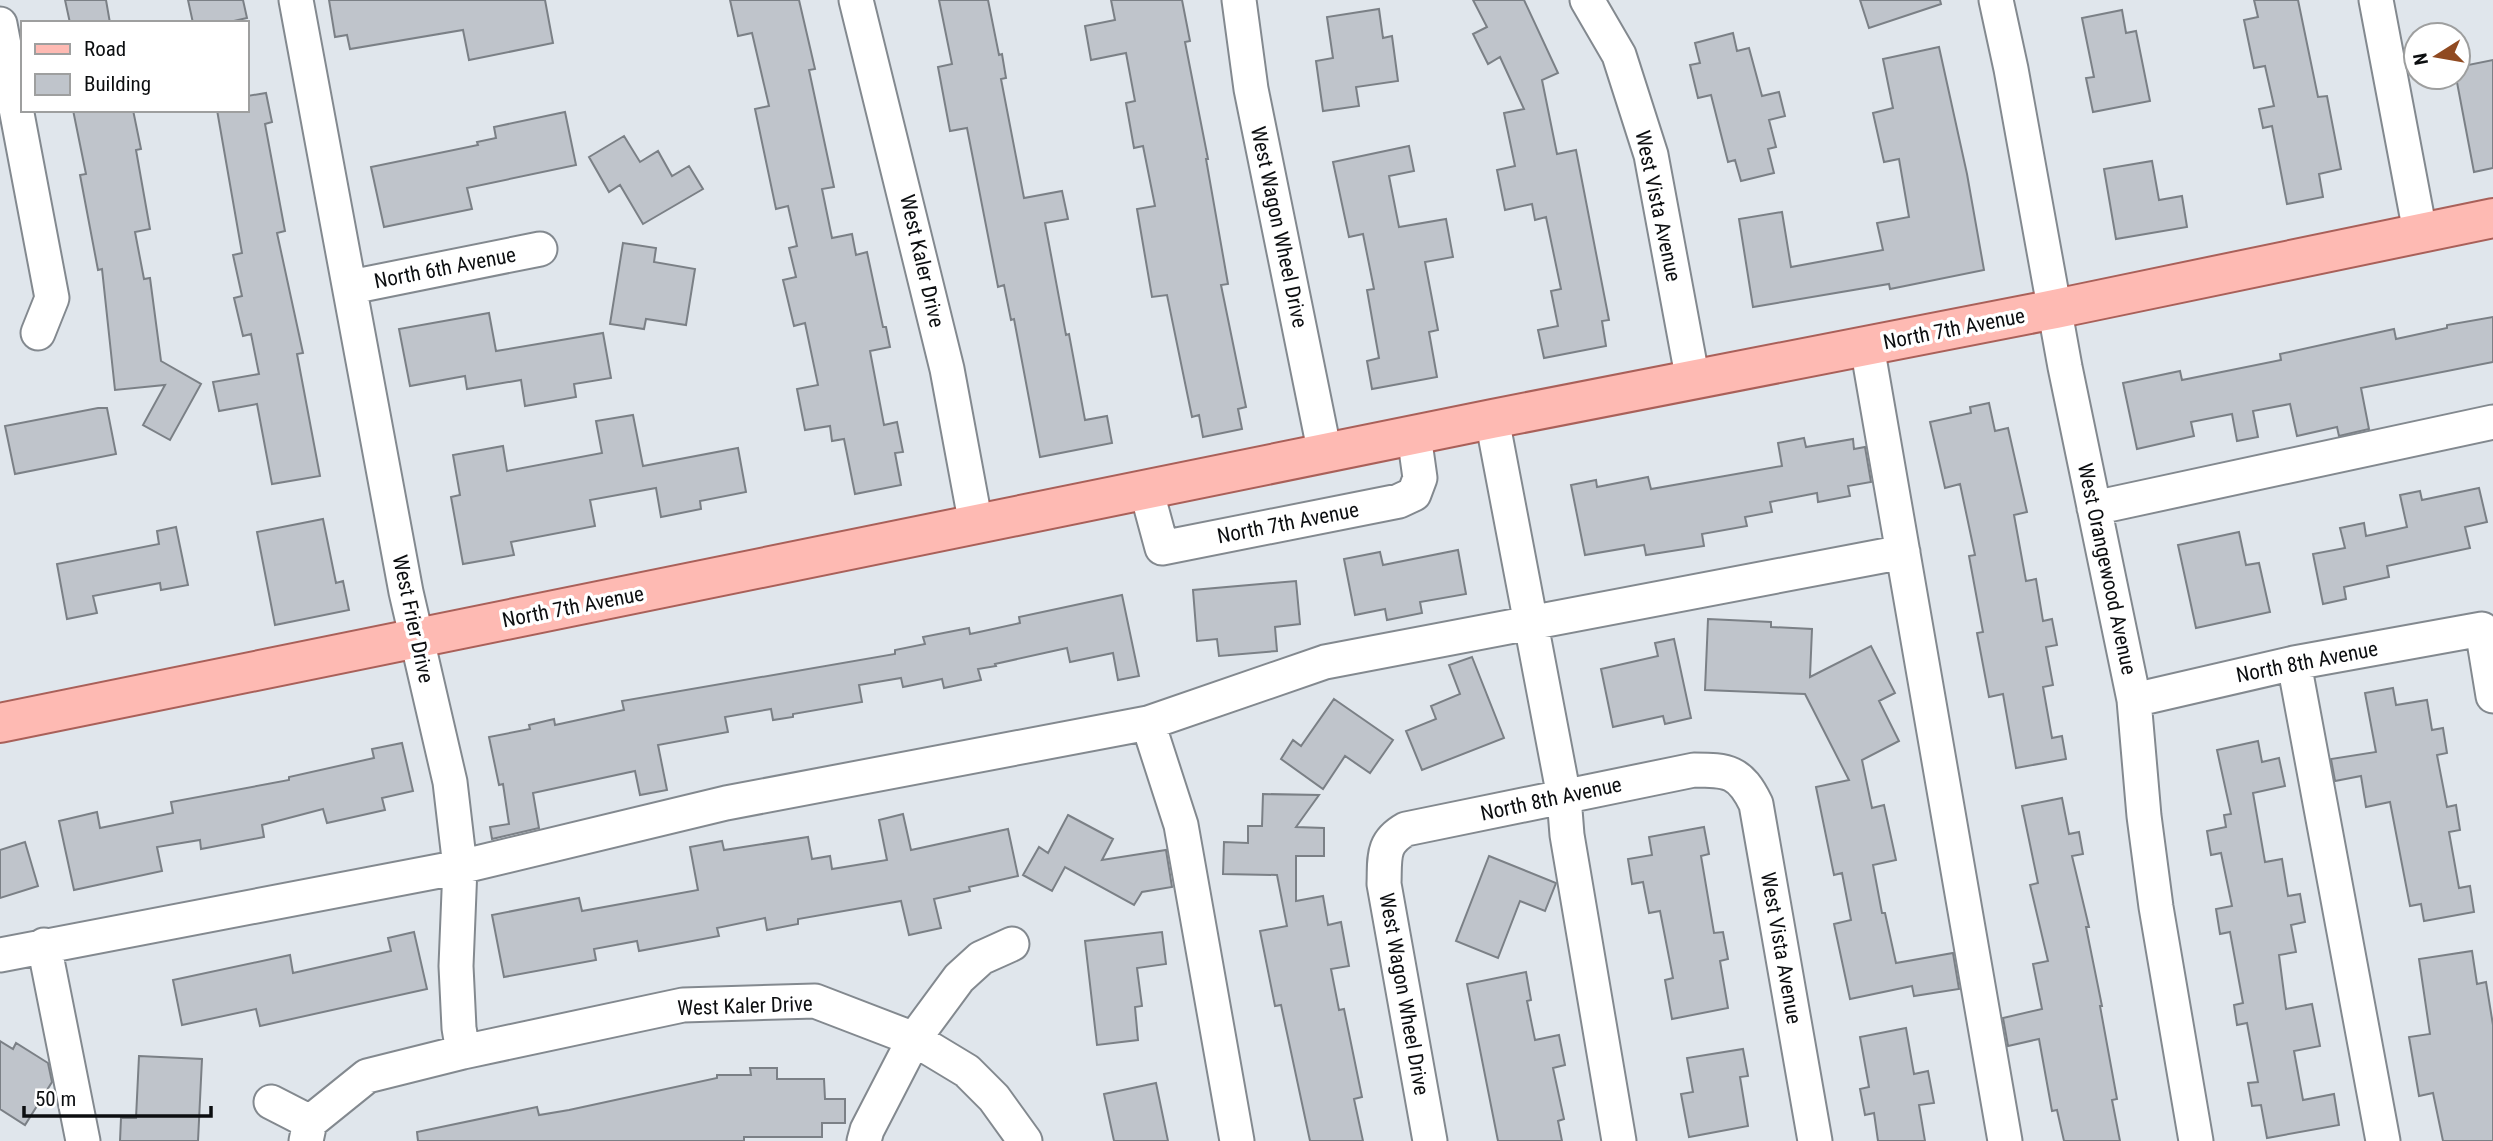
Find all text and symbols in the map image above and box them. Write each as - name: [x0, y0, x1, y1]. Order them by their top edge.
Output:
- legend: [21, 21, 248, 112]
- north arrow: [2402, 21, 2472, 91]
- text: Road: [84, 37, 126, 61]
- text: N: [2408, 51, 2433, 67]
- text: Building: [84, 72, 151, 96]
- street label: West Wagon Wheel Drive: [1246, 124, 1312, 330]
- street label: West Vista Avenue: [1630, 128, 1686, 284]
- street label: West Kaler Drive: [895, 192, 949, 330]
- street label: North 6th Avenue: [372, 242, 518, 293]
- street label: North 7th Avenue: [1881, 303, 2027, 354]
- street label: West Orangewood Avenue: [2073, 461, 2141, 677]
- street label: North 7th Avenue: [1215, 497, 1361, 548]
- street label: West Frier Drive: [388, 553, 438, 685]
- street label: North 7th Avenue: [500, 581, 646, 632]
- street label: North 8th Avenue: [2234, 636, 2380, 687]
- street label: North 8th Avenue: [1478, 772, 1624, 826]
- street label: West Vista Avenue: [1756, 870, 1806, 1026]
- street label: West Wagon Wheel Drive: [1374, 891, 1434, 1097]
- street label: West Kaler Drive: [677, 992, 813, 1020]
- scale bar: [24, 1074, 212, 1118]
- text: 50 m: [35, 1087, 76, 1111]

